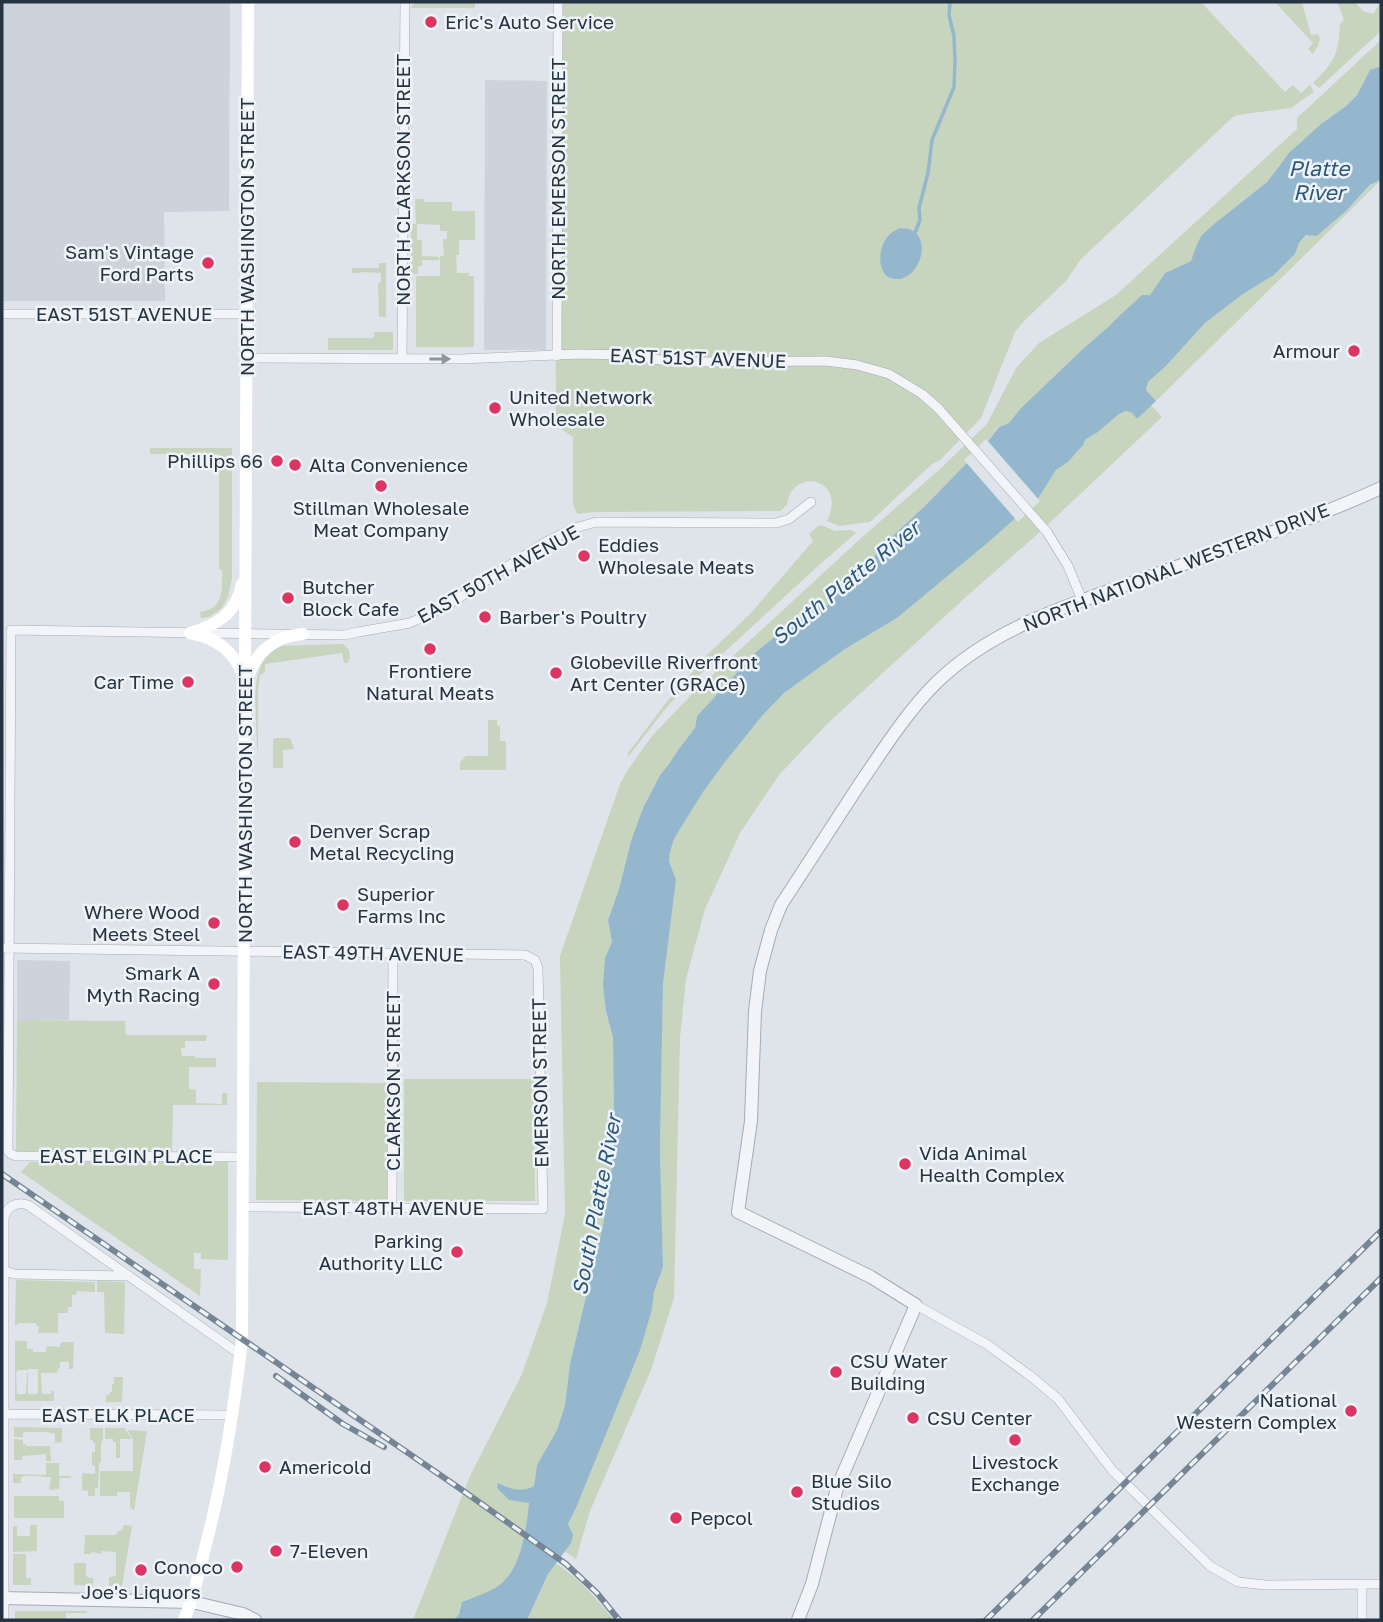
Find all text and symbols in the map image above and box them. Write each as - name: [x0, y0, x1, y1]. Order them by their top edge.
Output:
- place label: Eric's Auto Service: [445, 10, 614, 33]
- marker: Eric's Auto Service: [423, 14, 439, 30]
- street label: NORTH CLARKSON STREET: [391, 54, 414, 306]
- street label: NORTH EMERSON STREET: [546, 58, 569, 300]
- street label: NORTH WASHINGTON STREET: [235, 98, 258, 376]
- water label: Platte River: [1289, 155, 1351, 205]
- place label: Sam's Vintage Ford Parts: [65, 240, 194, 285]
- marker: Sam's Vintage Ford Parts: [200, 255, 216, 271]
- street label: EAST 51ST AVENUE: [36, 302, 212, 325]
- place label: Armour: [1273, 339, 1341, 362]
- street label: EAST 51ST AVENUE: [609, 343, 787, 372]
- marker: Armour: [1346, 343, 1362, 359]
- one-way arrow: [429, 353, 451, 365]
- place label: United Network Wholesale: [509, 385, 653, 430]
- marker: United Network Wholesale: [487, 400, 503, 416]
- place label: Phillips 66: [167, 449, 263, 472]
- marker: Phillips 66: [269, 453, 285, 469]
- place label: Alta Convenience: [309, 453, 468, 476]
- marker: Alta Convenience: [287, 457, 303, 473]
- marker: Stillman Wholesale Meat Company: [373, 478, 389, 494]
- place label: Stillman Wholesale Meat Company: [293, 496, 469, 541]
- street label: NORTH NATIONAL WESTERN DRIVE: [1019, 497, 1332, 636]
- water label: South Platte River: [766, 513, 927, 650]
- street label: EAST 50TH AVENUE: [413, 519, 583, 628]
- place label: Eddies Wholesale Meats: [598, 533, 754, 578]
- marker: Eddies Wholesale Meats: [576, 548, 592, 564]
- place label: Butcher Block Cafe: [302, 575, 399, 620]
- marker: Butcher Block Cafe: [280, 590, 296, 606]
- place label: Barber's Poultry: [499, 605, 647, 628]
- marker: Barber's Poultry: [477, 609, 493, 625]
- marker: Frontiere Natural Meats: [422, 641, 438, 657]
- place label: Globeville Riverfront Art Center (GRACe): [570, 650, 758, 695]
- place label: Frontiere Natural Meats: [366, 659, 494, 704]
- street label: NORTH WASHINGTON STREET: [233, 665, 256, 943]
- marker: Globeville Riverfront Art Center (GRACe): [548, 665, 564, 681]
- place label: Car Time: [93, 670, 174, 693]
- marker: Car Time: [180, 674, 196, 690]
- place label: Denver Scrap Metal Recycling: [309, 819, 454, 864]
- marker: Denver Scrap Metal Recycling: [287, 834, 303, 850]
- place label: Superior Farms Inc: [357, 882, 446, 927]
- marker: Superior Farms Inc: [335, 897, 351, 913]
- place label: Where Wood Meets Steel: [84, 900, 200, 945]
- marker: Where Wood Meets Steel: [206, 915, 222, 931]
- street label: EAST 49TH AVENUE: [282, 939, 464, 966]
- place label: Smark A Myth Racing: [86, 961, 200, 1006]
- marker: Smark A Myth Racing: [206, 976, 222, 992]
- street label: CLARKSON STREET: [381, 991, 404, 1171]
- street label: EMERSON STREET: [527, 998, 552, 1168]
- water label: South Platte River: [566, 1110, 627, 1297]
- place label: Vida Animal Health Complex: [919, 1141, 1065, 1186]
- street label: EAST ELGIN PLACE: [39, 1144, 213, 1167]
- marker: Vida Animal Health Complex: [897, 1156, 913, 1172]
- street label: EAST 48TH AVENUE: [302, 1196, 484, 1219]
- place label: Parking Authority LLC: [319, 1229, 443, 1274]
- marker: Parking Authority LLC: [449, 1244, 465, 1260]
- place label: CSU Water Building: [850, 1349, 948, 1394]
- marker: CSU Water Building: [828, 1364, 844, 1380]
- place label: National Western Complex: [1176, 1388, 1337, 1433]
- street label: EAST ELK PLACE: [41, 1403, 195, 1426]
- marker: National Western Complex: [1343, 1403, 1359, 1419]
- place label: CSU Center: [927, 1406, 1033, 1429]
- marker: CSU Center: [905, 1410, 921, 1426]
- marker: Livestock Exchange: [1007, 1432, 1023, 1448]
- place label: Livestock Exchange: [971, 1450, 1059, 1495]
- place label: Americold: [279, 1455, 371, 1478]
- marker: Americold: [257, 1459, 273, 1475]
- place label: Blue Silo Studios: [811, 1469, 892, 1514]
- marker: Blue Silo Studios: [789, 1484, 805, 1500]
- place label: Pepcol: [690, 1506, 753, 1529]
- marker: Pepcol: [668, 1510, 684, 1526]
- place label: 7-Eleven: [290, 1539, 368, 1562]
- marker: 7-Eleven: [268, 1543, 284, 1559]
- place label: Conoco: [154, 1555, 223, 1578]
- marker: Conoco: [229, 1559, 245, 1575]
- marker: Joe's Liquors: [133, 1562, 149, 1578]
- place label: Joe's Liquors: [81, 1580, 201, 1603]

